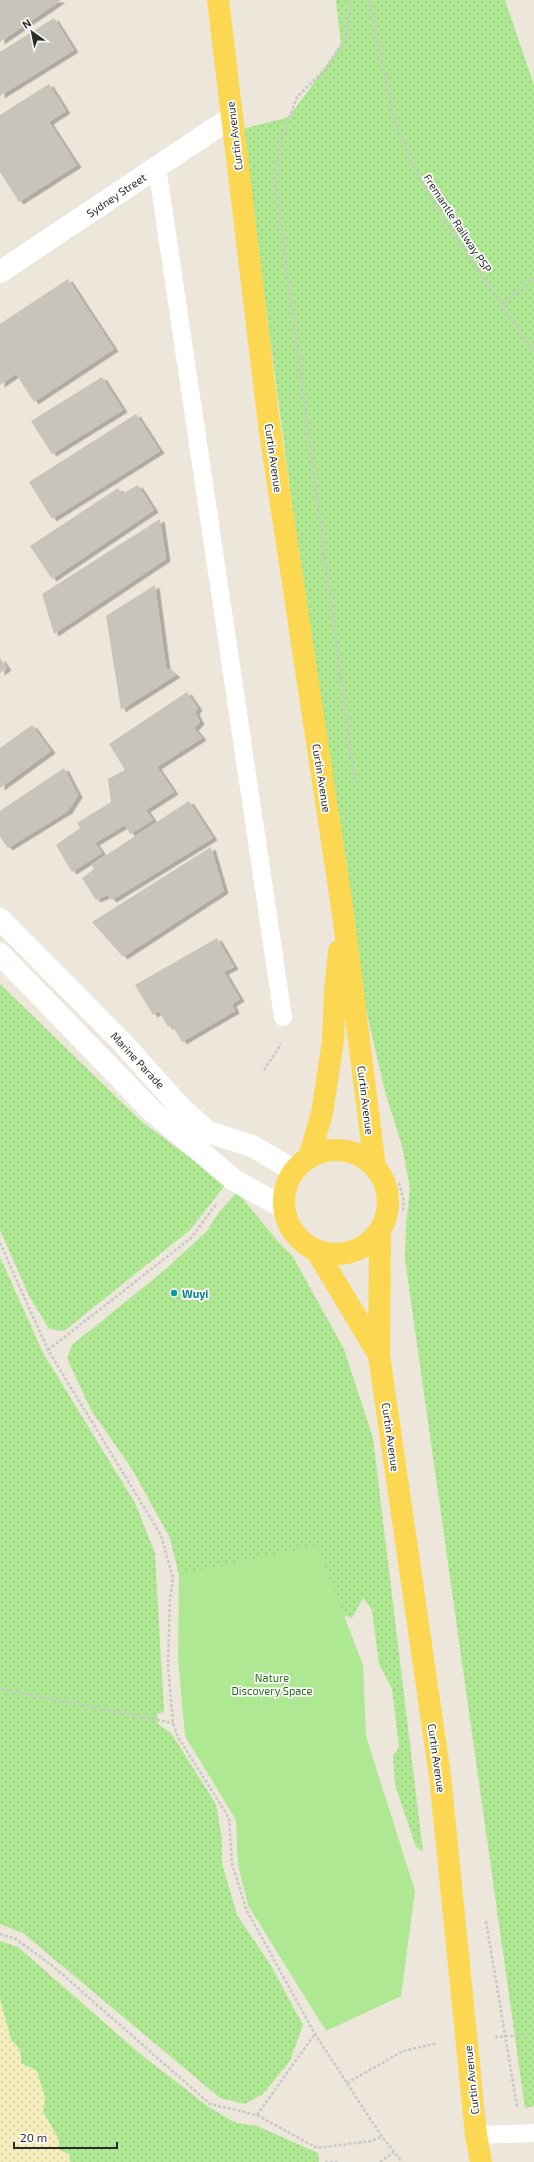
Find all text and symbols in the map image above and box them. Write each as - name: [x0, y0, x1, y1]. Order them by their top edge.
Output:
- north arrow: [12, 12, 52, 52]
- text: N: [19, 16, 33, 31]
- street label: Curtin Avenue: [223, 101, 245, 171]
- street label: Sydney Street: [84, 170, 148, 220]
- street label: Fremantle Railway PSP: [421, 171, 495, 275]
- street label: Curtin Avenue: [263, 423, 285, 493]
- street label: Curtin Avenue: [310, 743, 334, 813]
- street label: Marine Parade: [108, 1029, 168, 1091]
- street label: Curtin Avenue: [355, 1065, 377, 1135]
- place label: Wuyi: [182, 1287, 208, 1301]
- marker: Wuyi: [169, 1288, 179, 1298]
- street label: Curtin Avenue: [380, 1402, 402, 1472]
- park label: Nature Discovery Space: [232, 1671, 313, 1697]
- street label: Curtin Avenue: [426, 1723, 448, 1793]
- street label: Curtin Avenue: [461, 2045, 481, 2115]
- scale bar: [14, 2124, 117, 2150]
- text: 20 m: [20, 2130, 47, 2144]

